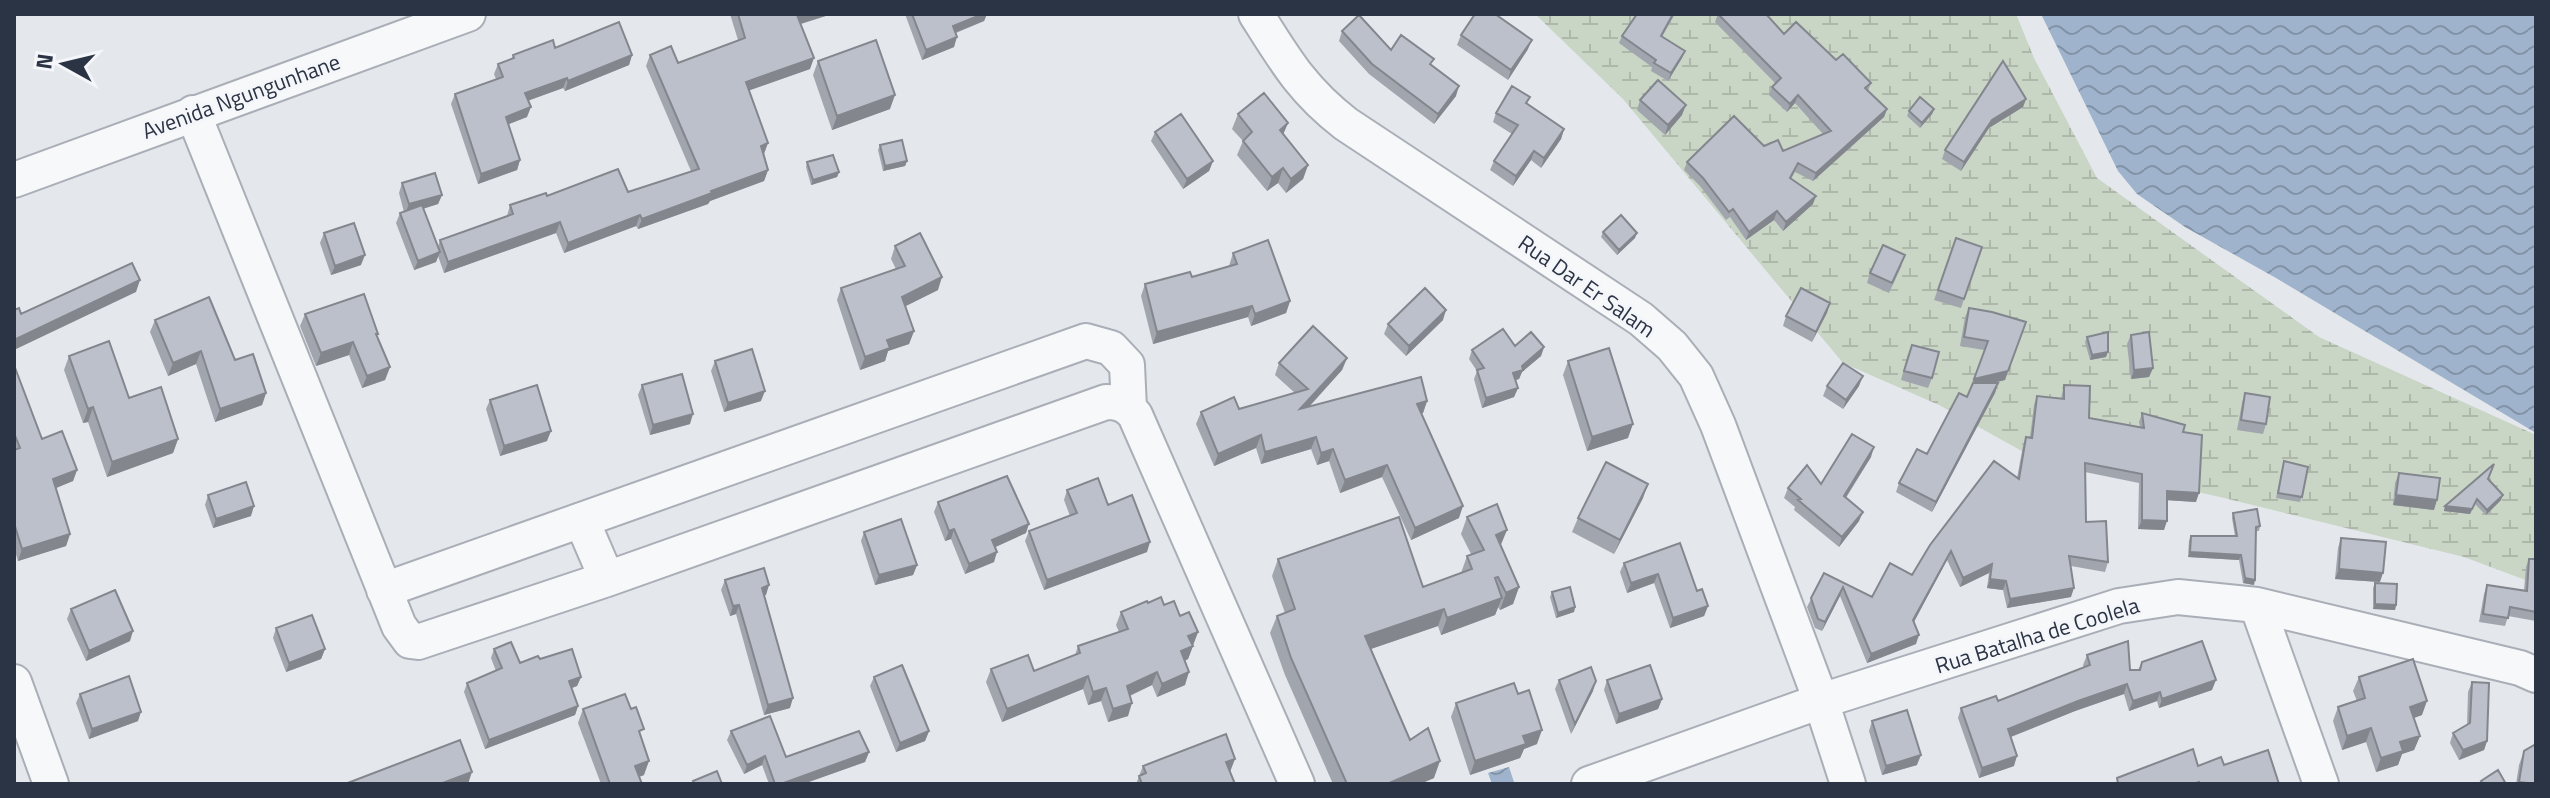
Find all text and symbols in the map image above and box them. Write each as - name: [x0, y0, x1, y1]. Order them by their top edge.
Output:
- north arrow: [24, 24, 104, 104]
- street label: Avenida Ngungunhane: [137, 44, 345, 148]
- text: N: [26, 51, 62, 71]
- street label: Rua Dar Er Salam: [1511, 226, 1663, 346]
- street label: Rua Batalha de Coolela: [1931, 588, 2143, 682]

